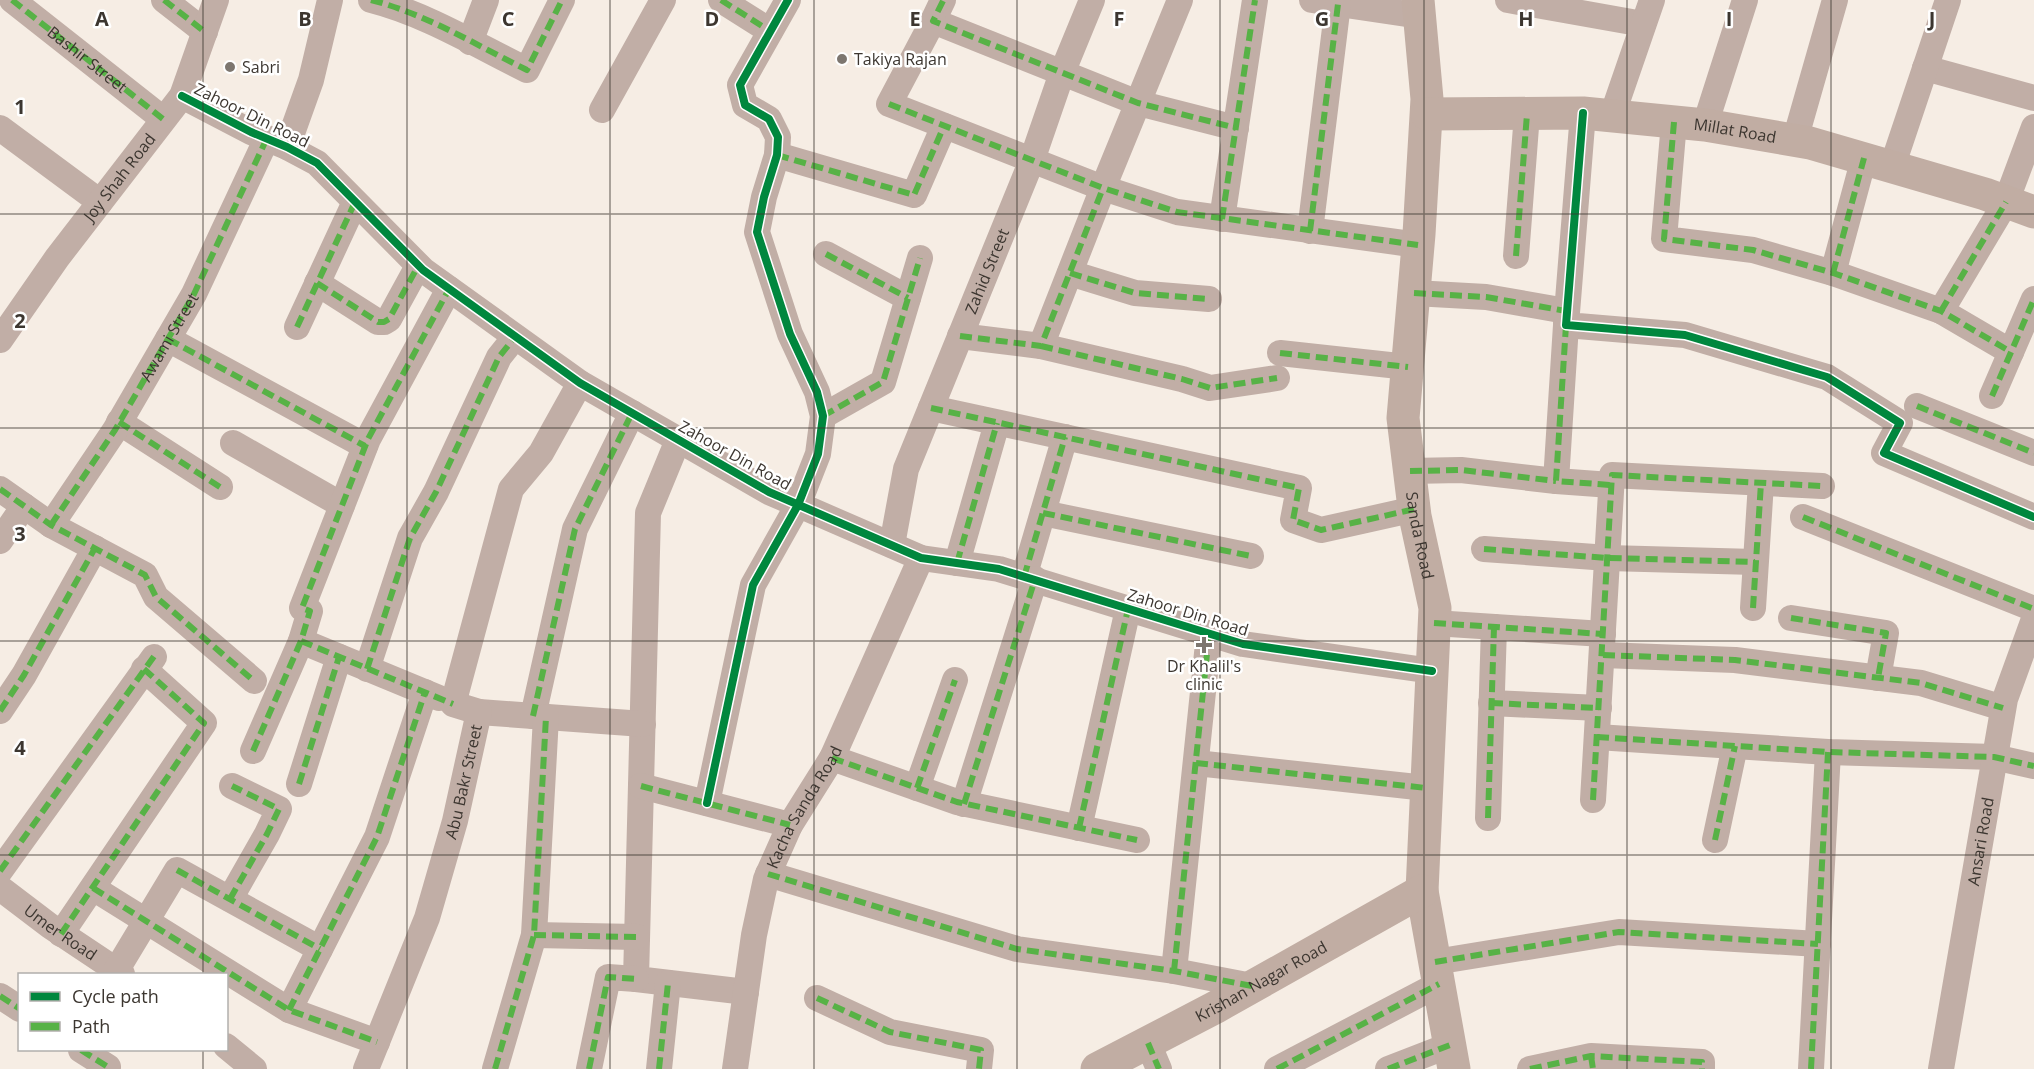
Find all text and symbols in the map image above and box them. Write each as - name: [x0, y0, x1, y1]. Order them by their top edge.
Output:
- text: A: [95, 5, 109, 32]
- text: B: [298, 5, 312, 32]
- text: C: [502, 5, 515, 32]
- text: D: [705, 5, 719, 32]
- text: E: [909, 5, 921, 32]
- text: F: [1114, 5, 1124, 32]
- text: G: [1315, 5, 1329, 32]
- text: H: [1518, 5, 1534, 32]
- text: I: [1726, 5, 1732, 32]
- text: J: [1927, 5, 1935, 32]
- street label: Bashir Street: [43, 21, 132, 98]
- place label: Takiya Rajan: [854, 48, 947, 70]
- marker: Takiya Rajan: [835, 52, 849, 66]
- place label: Sabri: [242, 56, 280, 78]
- marker: Sabri: [223, 60, 237, 74]
- street label: Zahoor Din Road: [191, 78, 313, 152]
- text: 1: [14, 93, 26, 120]
- street label: Millat Road: [1693, 113, 1778, 148]
- street label: Joy Shah Road: [77, 129, 160, 227]
- street label: Zahid Street: [959, 225, 1014, 317]
- street label: Awami Street: [135, 288, 204, 385]
- text: 2: [14, 307, 26, 334]
- street label: Zahoor Din Road: [675, 415, 795, 495]
- street label: Sanda Road: [1401, 491, 1439, 581]
- text: 3: [14, 520, 26, 547]
- street label: Zahoor Din Road: [1125, 583, 1251, 641]
- marker: Dr Khalil's clinic: [1195, 636, 1213, 654]
- place label: Dr Khalil's clinic: [1167, 655, 1241, 695]
- street label: Abu Bakr Street: [439, 722, 487, 842]
- text: 4: [14, 734, 26, 761]
- street label: Kacha Sanda Road: [761, 742, 847, 872]
- street label: Ansari Road: [1962, 795, 1999, 887]
- street label: Umer Road: [19, 899, 101, 965]
- street label: Krishan Nagar Road: [1191, 936, 1331, 1027]
- legend: [18, 973, 228, 1051]
- text: Cycle path: [72, 984, 159, 1008]
- text: Path: [72, 1014, 110, 1038]

